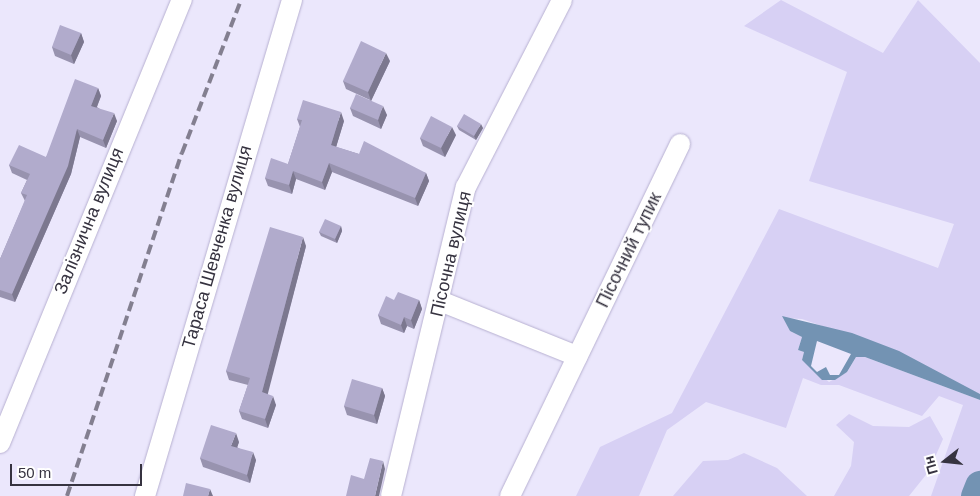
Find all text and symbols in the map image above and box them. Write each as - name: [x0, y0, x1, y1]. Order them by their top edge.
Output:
- street label: Тараса Шевченка вулиця: [178, 143, 256, 351]
- street label: Залізнична вулиця: [50, 144, 128, 298]
- street label: Пісочна вулиця: [426, 189, 476, 319]
- street label: Пісочний тупик: [592, 189, 666, 311]
- north arrow: [920, 436, 970, 486]
- scale bar: [12, 454, 145, 486]
- text: Пн: [920, 454, 941, 476]
- text: 50 m: [18, 464, 51, 481]

